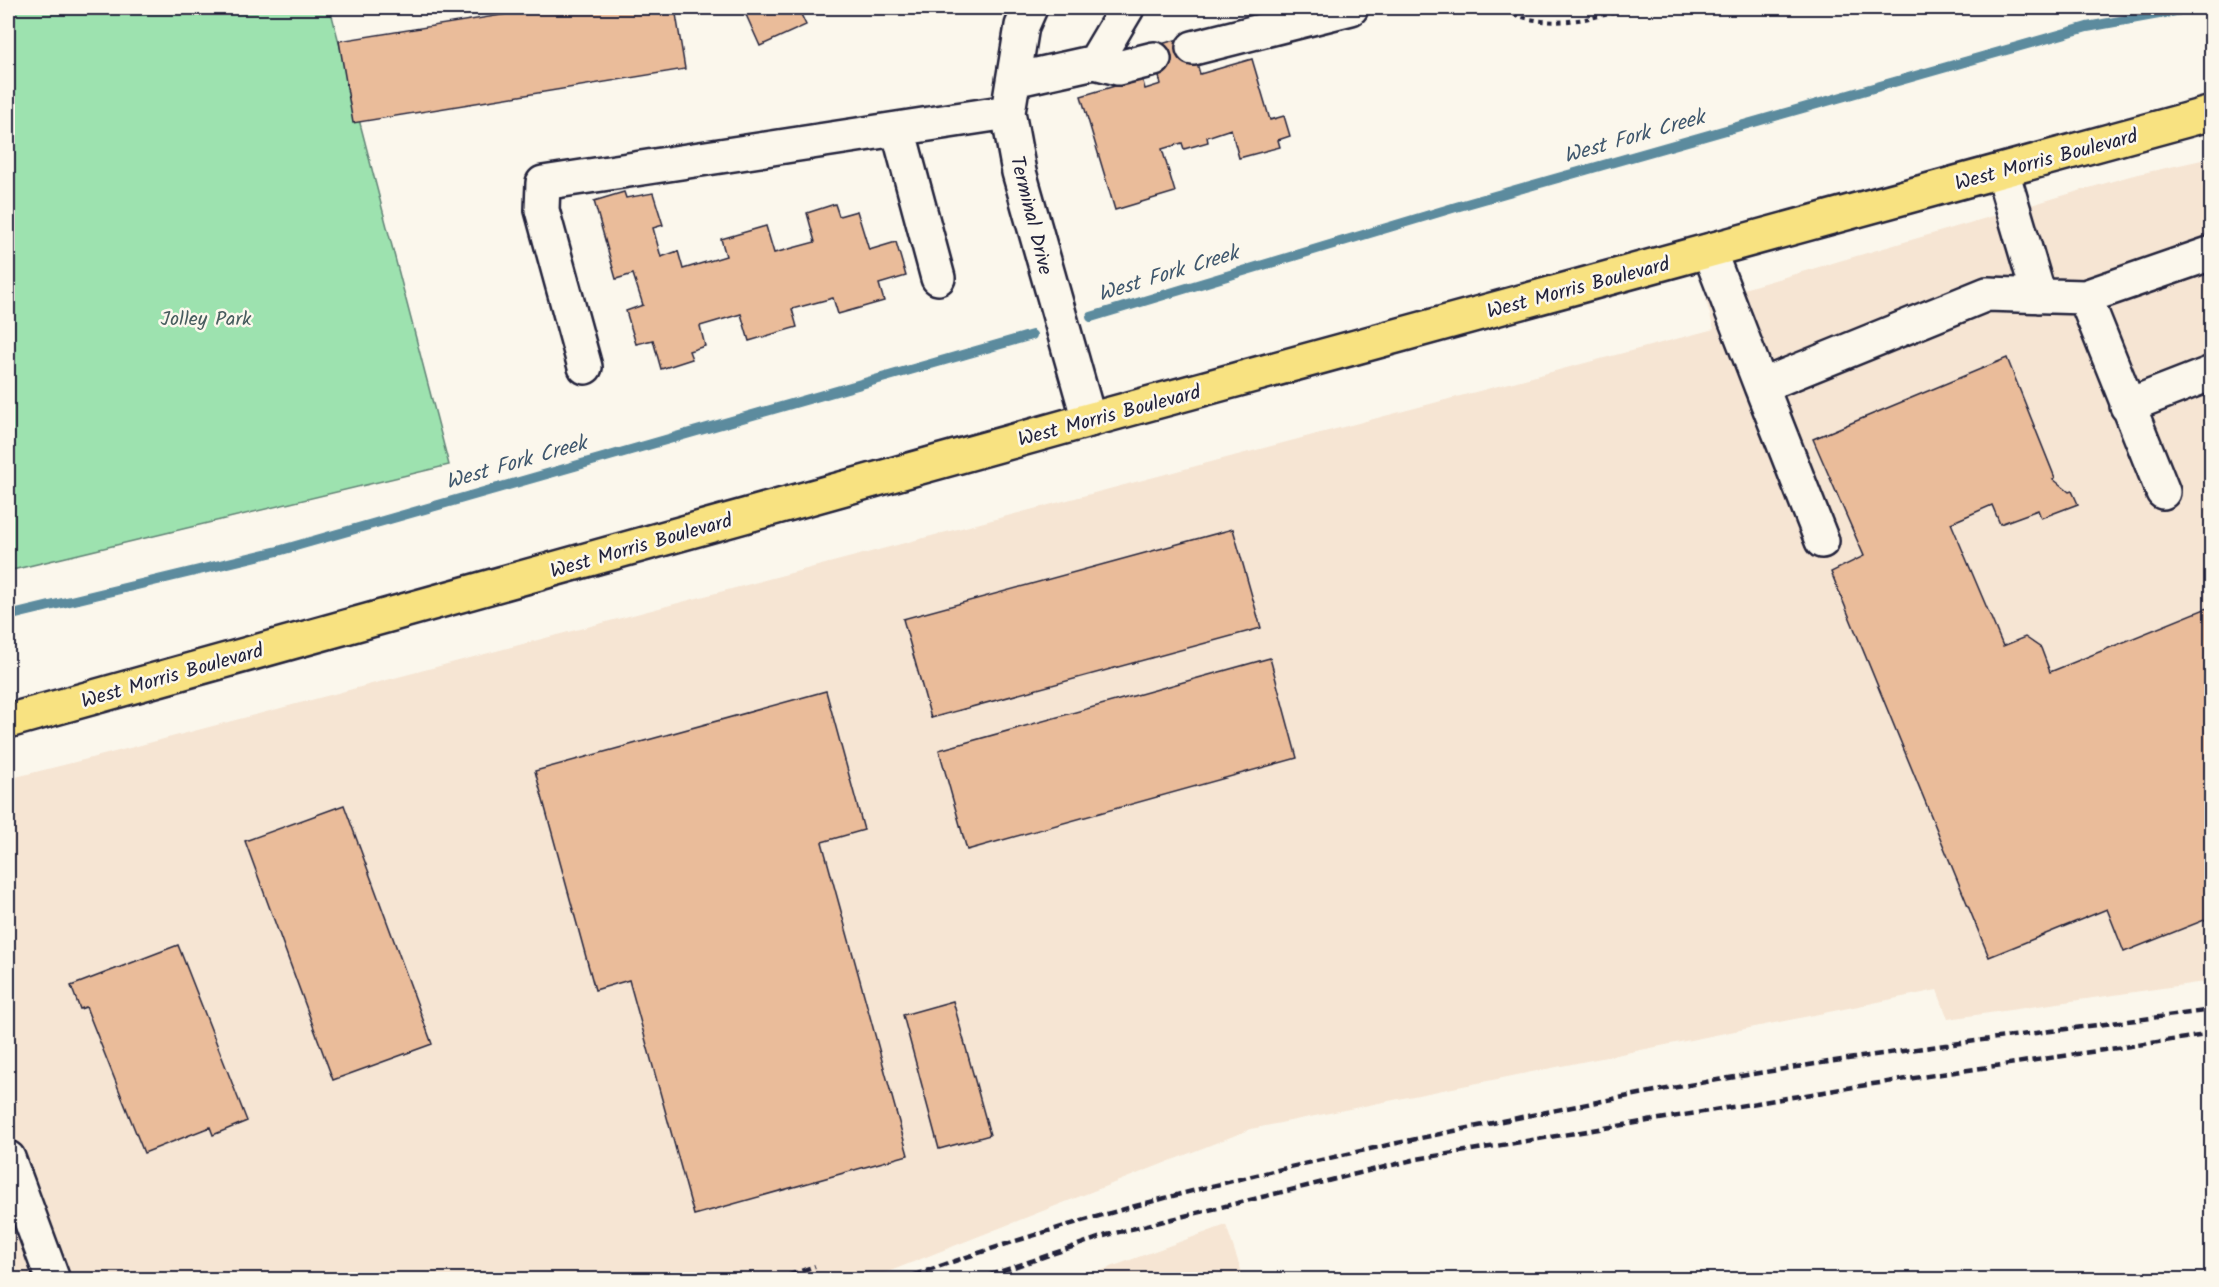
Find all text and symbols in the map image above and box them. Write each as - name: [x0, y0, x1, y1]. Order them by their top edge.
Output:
- water label: West Fork Creek: [1560, 101, 1712, 173]
- street label: West Morris Boulevard: [1952, 121, 2142, 201]
- street label: Terminal Drive: [1000, 153, 1060, 278]
- water label: West Fork Creek: [1094, 236, 1246, 311]
- street label: West Morris Boulevard: [1484, 249, 1674, 329]
- park label: Jolley Park: [161, 304, 252, 336]
- street label: West Morris Boulevard: [1015, 377, 1205, 457]
- water label: West Fork Creek: [442, 427, 594, 499]
- street label: West Morris Boulevard: [547, 505, 737, 588]
- street label: West Morris Boulevard: [78, 635, 268, 718]

